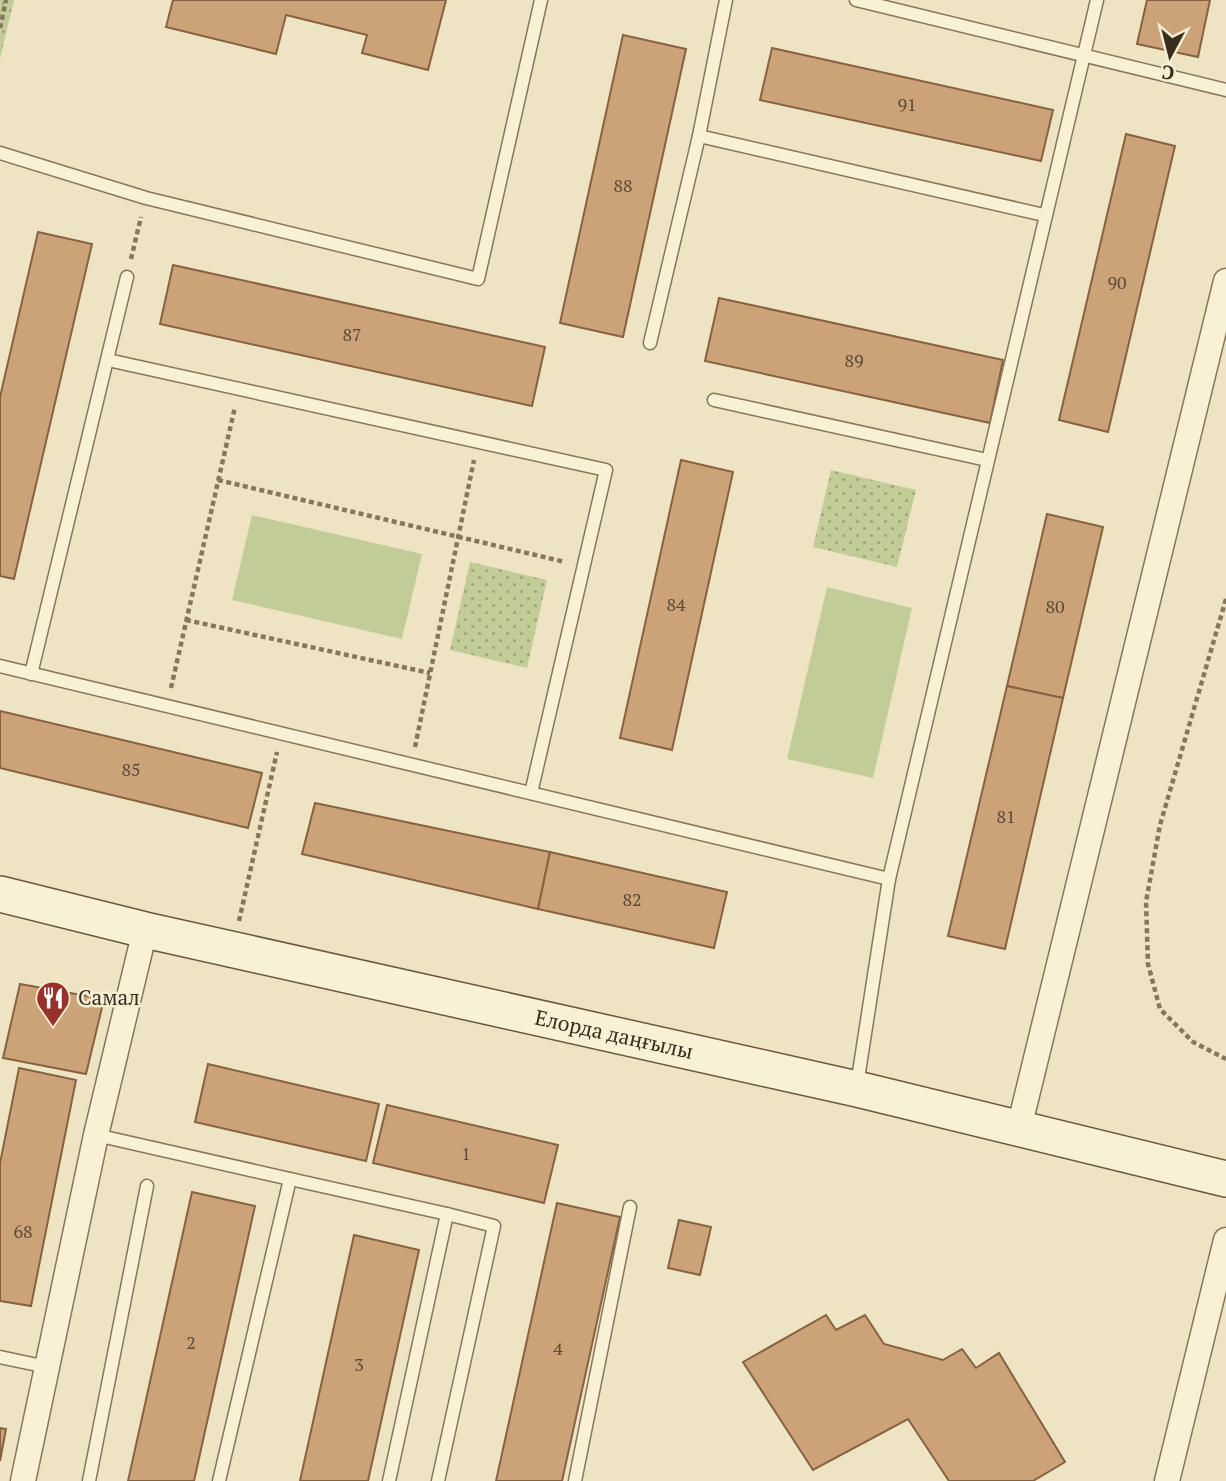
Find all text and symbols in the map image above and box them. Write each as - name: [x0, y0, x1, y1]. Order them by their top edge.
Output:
- north arrow: [1135, 21, 1205, 91]
- text: С: [1160, 60, 1176, 87]
- house number: 91: [897, 92, 917, 116]
- house number: 88: [613, 173, 633, 197]
- house number: 90: [1107, 270, 1127, 294]
- house number: 87: [342, 322, 362, 346]
- house number: 89: [844, 348, 864, 372]
- house number: 84: [666, 592, 686, 616]
- house number: 80: [1045, 594, 1065, 618]
- house number: 85: [121, 757, 141, 781]
- house number: 81: [996, 804, 1016, 828]
- house number: 82: [622, 887, 642, 911]
- restaurant icon: Самал: [34, 979, 72, 1028]
- place label: Самал: [78, 983, 140, 1011]
- street label: Елорда даңғылы: [532, 1003, 696, 1065]
- house number: 1: [461, 1141, 471, 1165]
- house number: 68: [13, 1219, 33, 1243]
- house number: 2: [186, 1330, 196, 1354]
- house number: 4: [553, 1336, 563, 1360]
- house number: 3: [354, 1352, 364, 1376]

